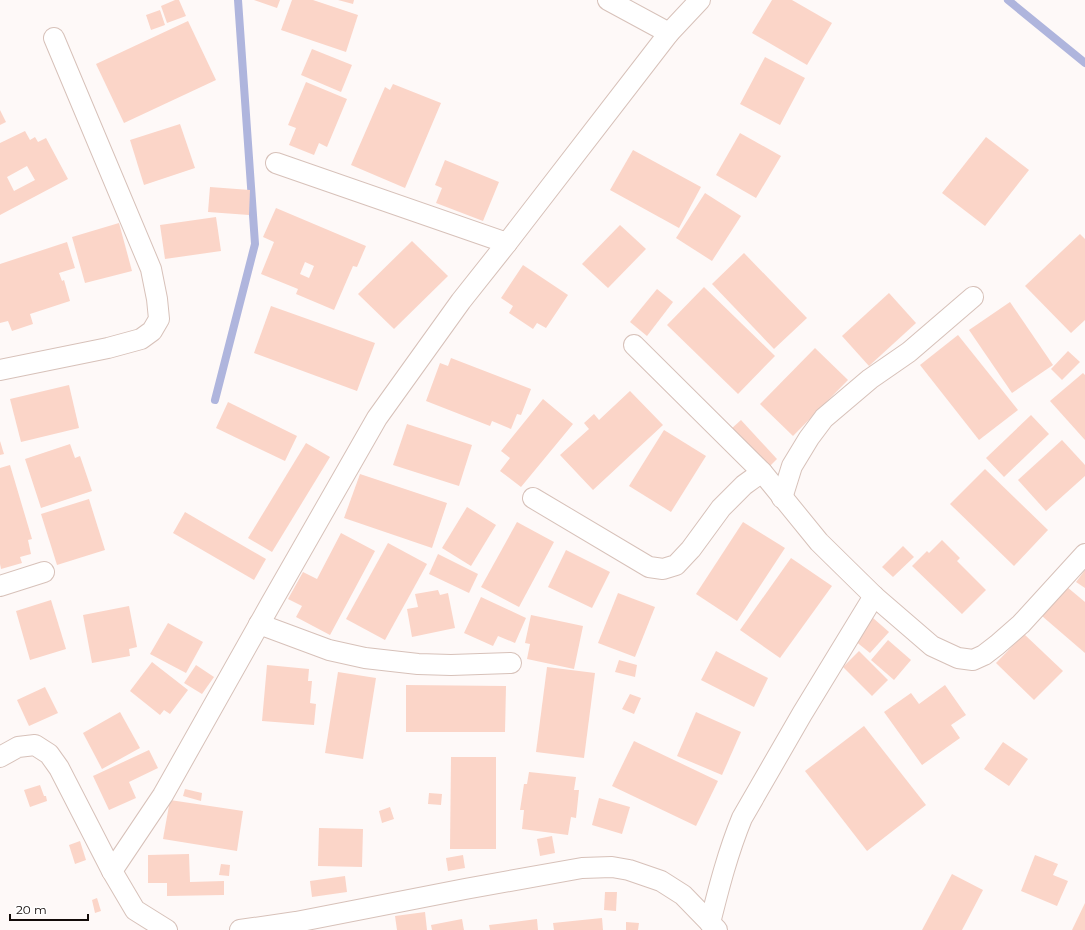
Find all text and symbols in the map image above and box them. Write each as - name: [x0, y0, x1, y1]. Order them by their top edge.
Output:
- scale bar: [10, 896, 88, 922]
- text: 20 m: [16, 902, 47, 917]

